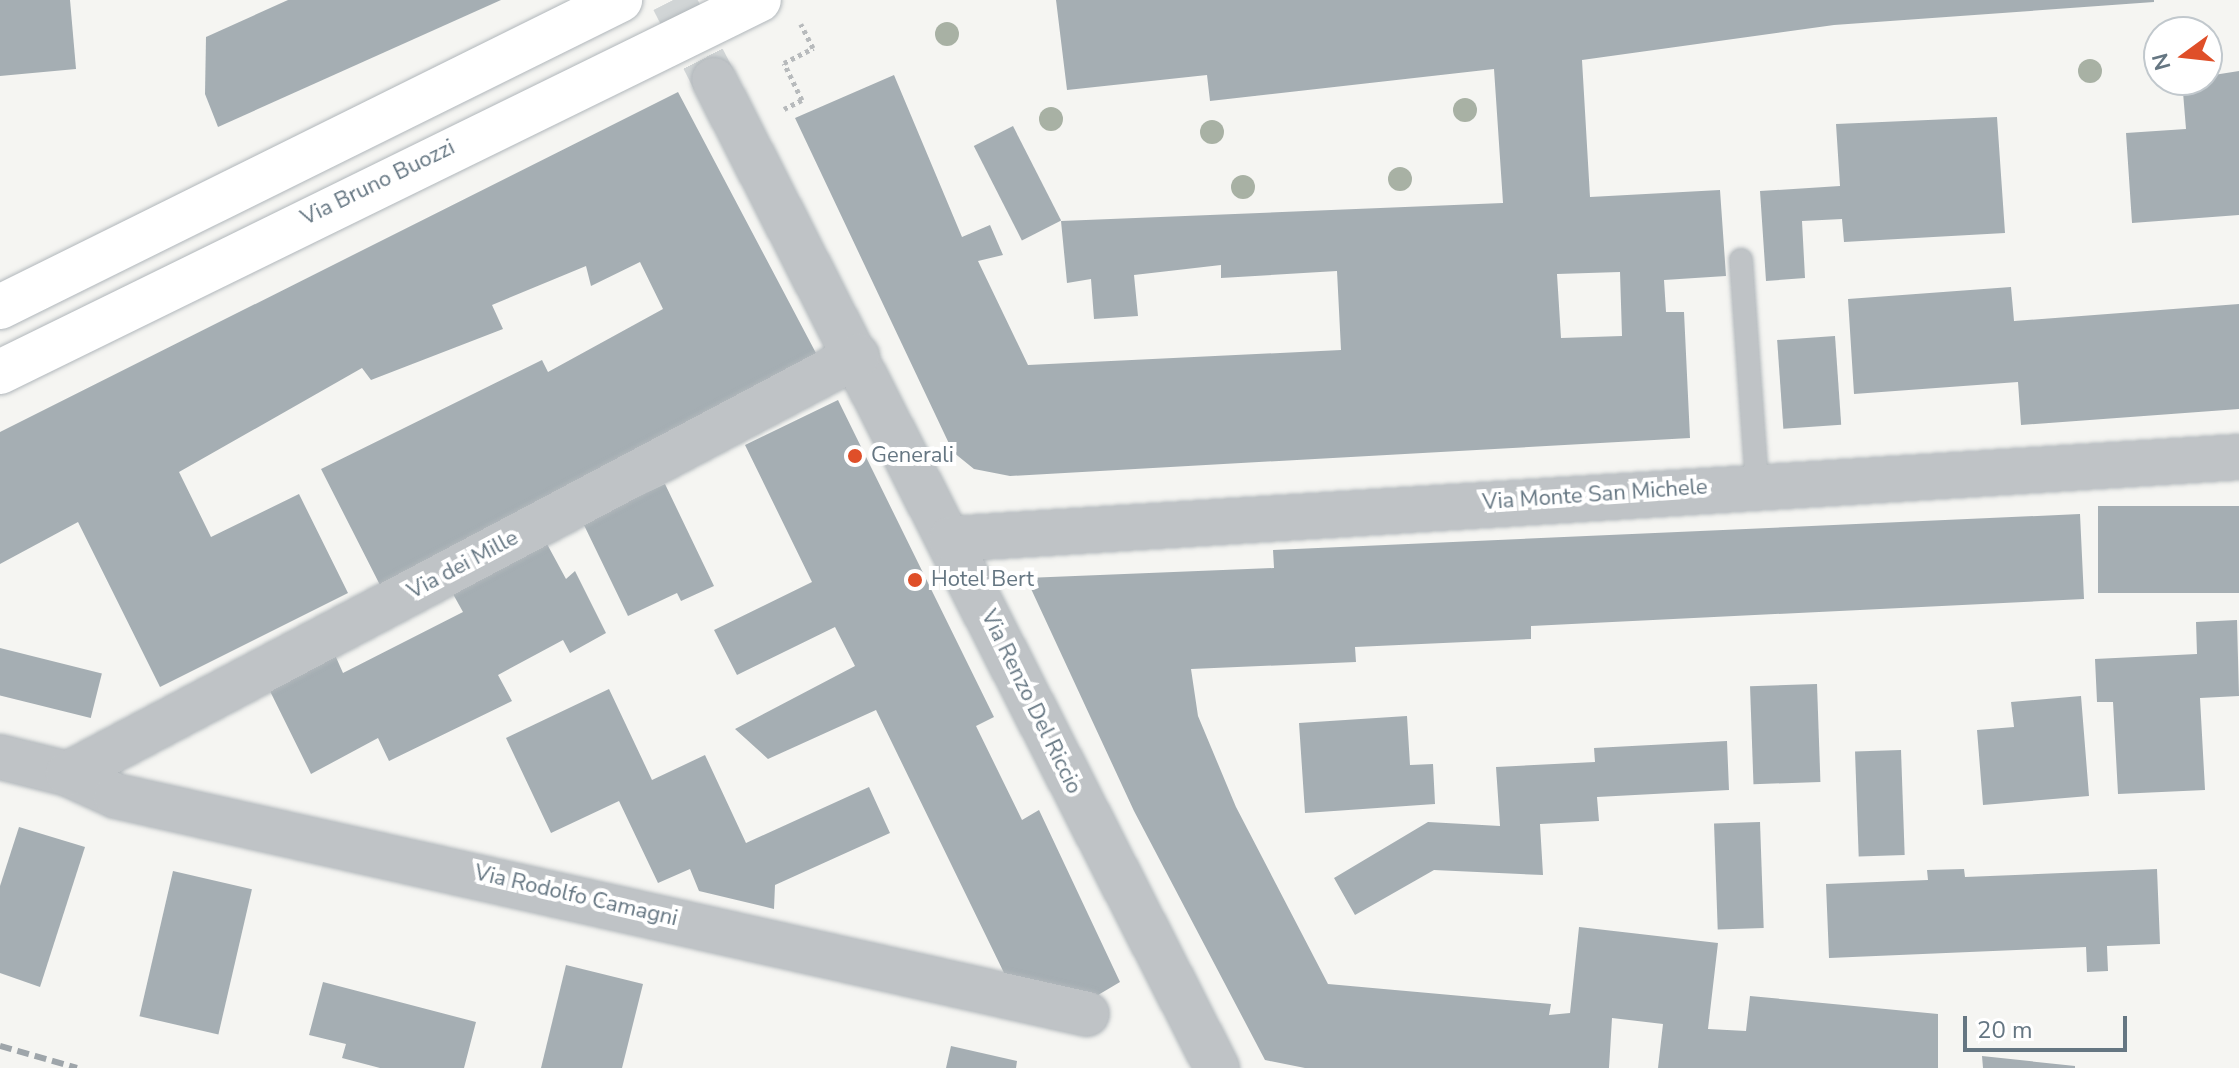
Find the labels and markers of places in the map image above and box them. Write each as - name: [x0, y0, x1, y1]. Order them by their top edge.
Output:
- place label: Generali: [871, 443, 954, 469]
- marker: Generali: [846, 447, 864, 465]
- place label: Hotel Bert: [931, 567, 1034, 593]
- marker: Hotel Bert: [906, 571, 924, 589]

